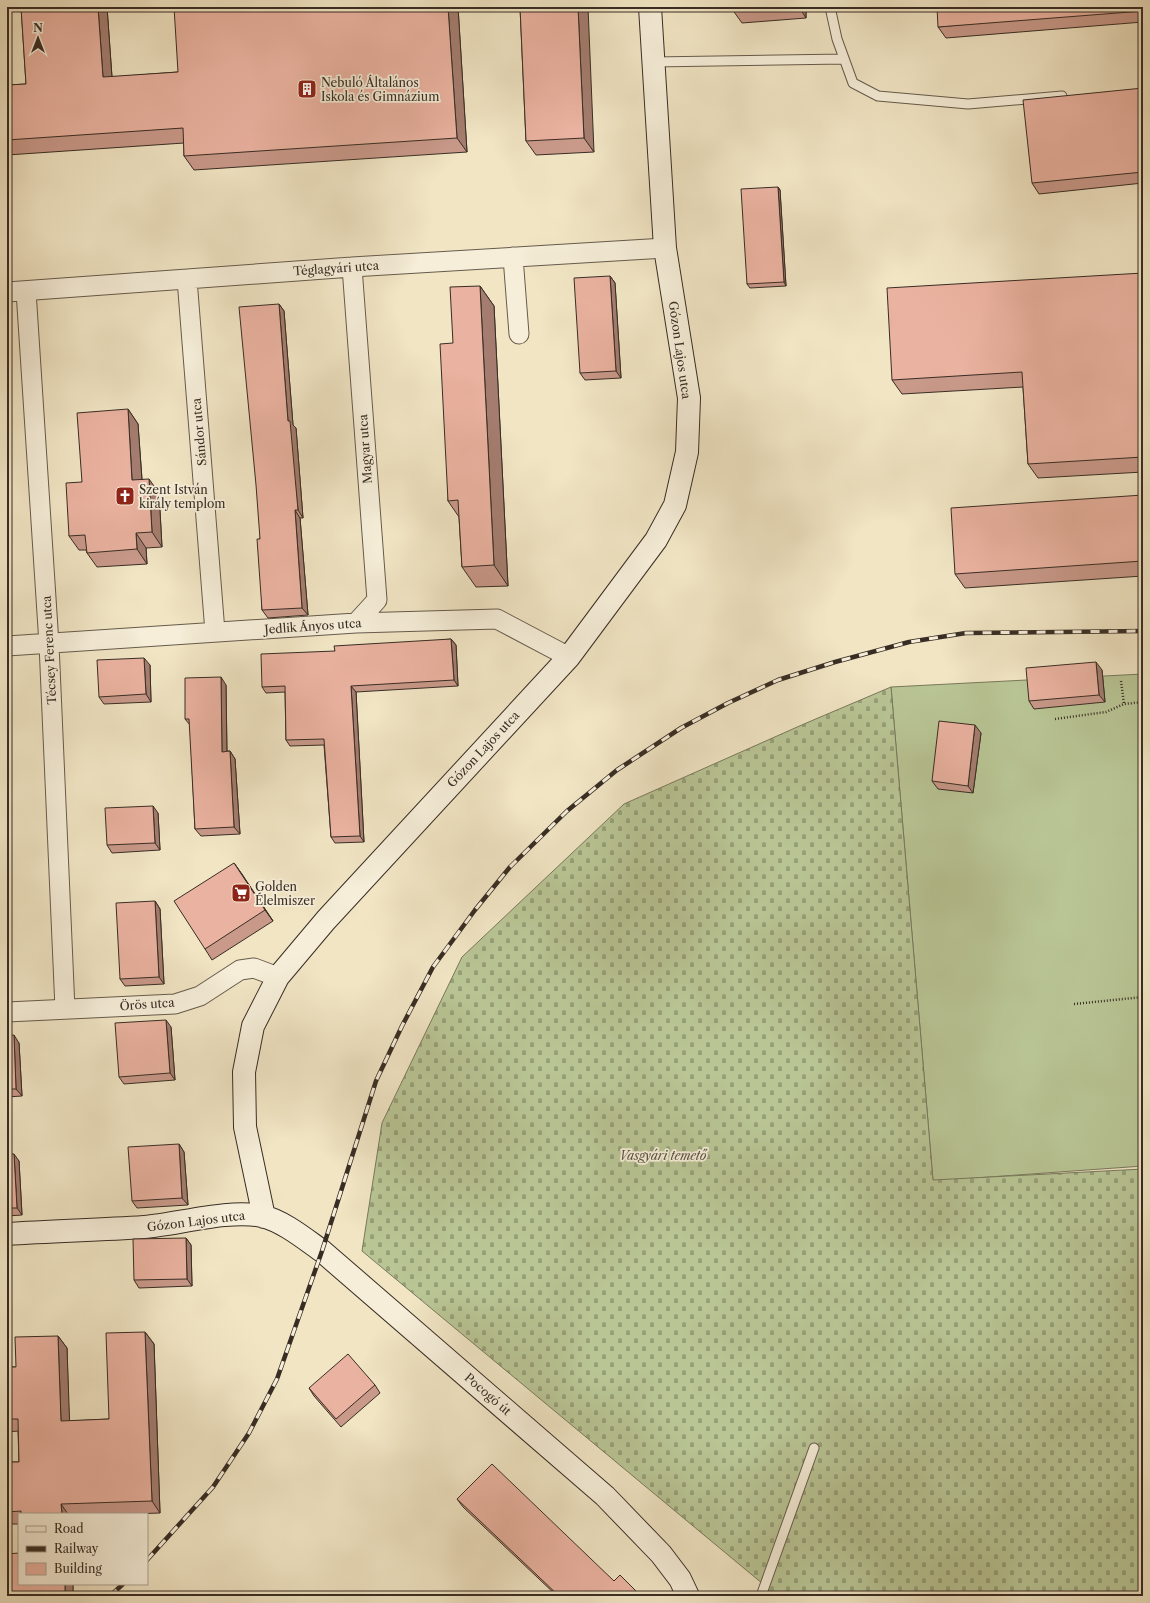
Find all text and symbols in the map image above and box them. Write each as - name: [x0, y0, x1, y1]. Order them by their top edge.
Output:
- north arrow: [18, 18, 58, 58]
- text: N: [33, 21, 43, 35]
- place label: Nebuló Általános Iskola és Gimnázium: [321, 74, 439, 104]
- building icon: Nebuló Általános Iskola és Gimnázium: [296, 78, 318, 100]
- street label: Téglagyári utca: [293, 257, 380, 278]
- street label: Gózon Lajos utca: [666, 300, 694, 401]
- street label: Sándor utca: [189, 397, 209, 466]
- street label: Magyar utca: [355, 413, 375, 484]
- place label: Szent István király templom: [139, 482, 226, 511]
- church icon: Szent István király templom: [114, 485, 136, 507]
- street label: Técsey Ferenc utca: [39, 595, 59, 705]
- street label: Jedlik Ányos utca: [262, 614, 363, 637]
- street label: Gózon Lajos utca: [444, 707, 523, 790]
- place label: Golden Élelmiszer: [255, 879, 315, 908]
- supermarket icon: Golden Élelmiszer: [230, 882, 252, 904]
- street label: Örös utca: [119, 994, 176, 1013]
- park label: Vasgyári temető: [620, 1148, 708, 1163]
- street label: Gózon Lajos utca: [146, 1207, 247, 1234]
- street label: Pocogó út: [462, 1370, 515, 1419]
- legend: [18, 1513, 148, 1585]
- text: Road: [54, 1521, 84, 1536]
- text: Railway: [54, 1541, 99, 1556]
- text: Building: [54, 1561, 102, 1576]

